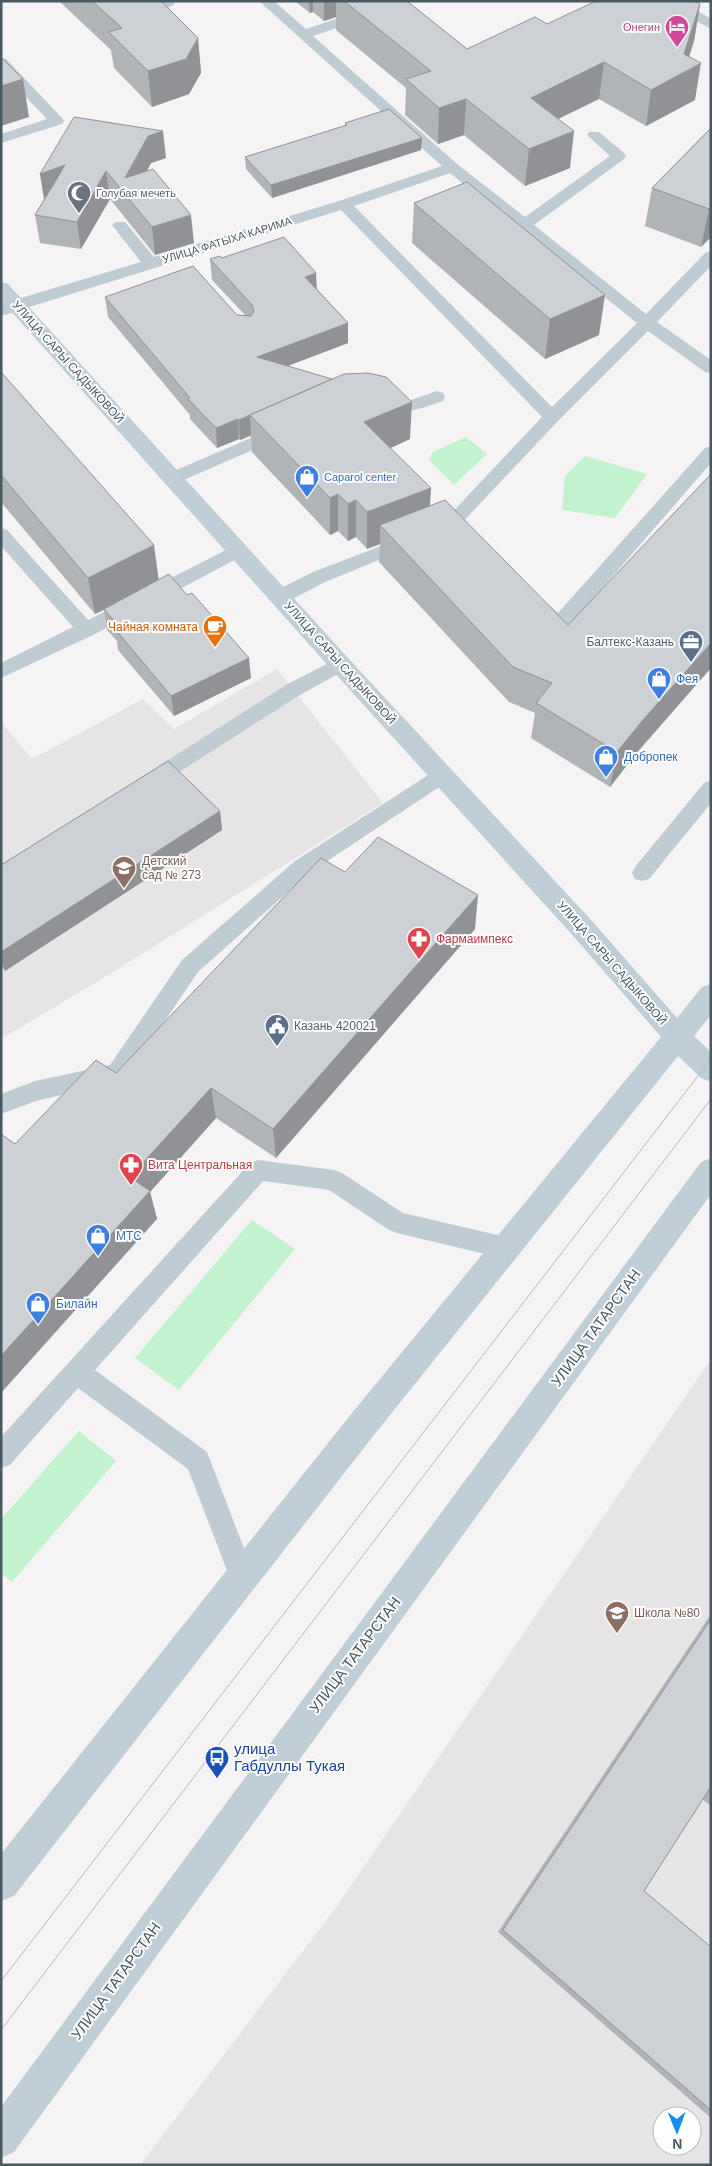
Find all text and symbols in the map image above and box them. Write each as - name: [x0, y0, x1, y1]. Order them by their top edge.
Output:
- hotel icon: Онегин: [664, 14, 690, 48]
- place label: Онегин: [623, 21, 660, 33]
- mosque icon: Голубая мечеть: [66, 180, 92, 214]
- place label: Голубая мечеть: [96, 187, 176, 199]
- street label: УЛИЦА ФАТЫХА КАРИМА: [161, 214, 294, 265]
- street label: УЛИЦА САРЫ САДЫКОВОЙ: [9, 297, 127, 426]
- shop icon: Caparol center: [294, 464, 320, 498]
- place label: Caparol center: [324, 471, 396, 483]
- street label: УЛИЦА САРЫ САДЫКОВОЙ: [281, 598, 399, 727]
- cafe icon: Чайная комната: [202, 614, 228, 648]
- place label: Чайная комната: [108, 620, 198, 634]
- office icon: Балтекс-Казань: [678, 629, 704, 663]
- place label: Балтекс-Казань: [586, 635, 674, 649]
- shop icon: Фея: [646, 666, 672, 700]
- place label: Фея: [676, 672, 698, 686]
- shop icon: Добропек: [593, 744, 619, 778]
- place label: Добропек: [624, 750, 678, 764]
- place label: Детский сад № 273: [142, 854, 202, 882]
- school or university icon: Детский сад № 273: [111, 855, 137, 889]
- street label: УЛИЦА САРЫ САДЫКОВОЙ: [554, 898, 670, 1028]
- pharmacy icon: Фармаимпекс: [406, 926, 432, 960]
- place label: Фармаимпекс: [436, 932, 513, 946]
- public building icon: Казань 420021: [264, 1013, 290, 1047]
- place label: Казань 420021: [294, 1019, 376, 1033]
- pharmacy icon: Вита Центральная: [118, 1152, 144, 1186]
- place label: Вита Центральная: [148, 1158, 252, 1172]
- shop icon: МТС: [85, 1223, 111, 1257]
- place label: МТС: [116, 1229, 142, 1243]
- street label: УЛИЦА ТАТАРСТАН: [547, 1266, 644, 1390]
- shop icon: Билайн: [25, 1291, 51, 1325]
- place label: Билайн: [56, 1297, 98, 1311]
- street label: УЛИЦА ТАТАРСТАН: [305, 1593, 404, 1716]
- school or university icon: Школа №80: [604, 1600, 630, 1634]
- place label: Школа №80: [634, 1606, 700, 1620]
- place label: улица Габдуллы Тукая: [234, 1740, 345, 1774]
- bus stop icon: улица Габдуллы Тукая: [204, 1745, 230, 1779]
- street label: УЛИЦА ТАТАРСТАН: [67, 1919, 164, 2043]
- north arrow: [652, 2106, 702, 2156]
- text: N: [672, 2136, 682, 2152]

